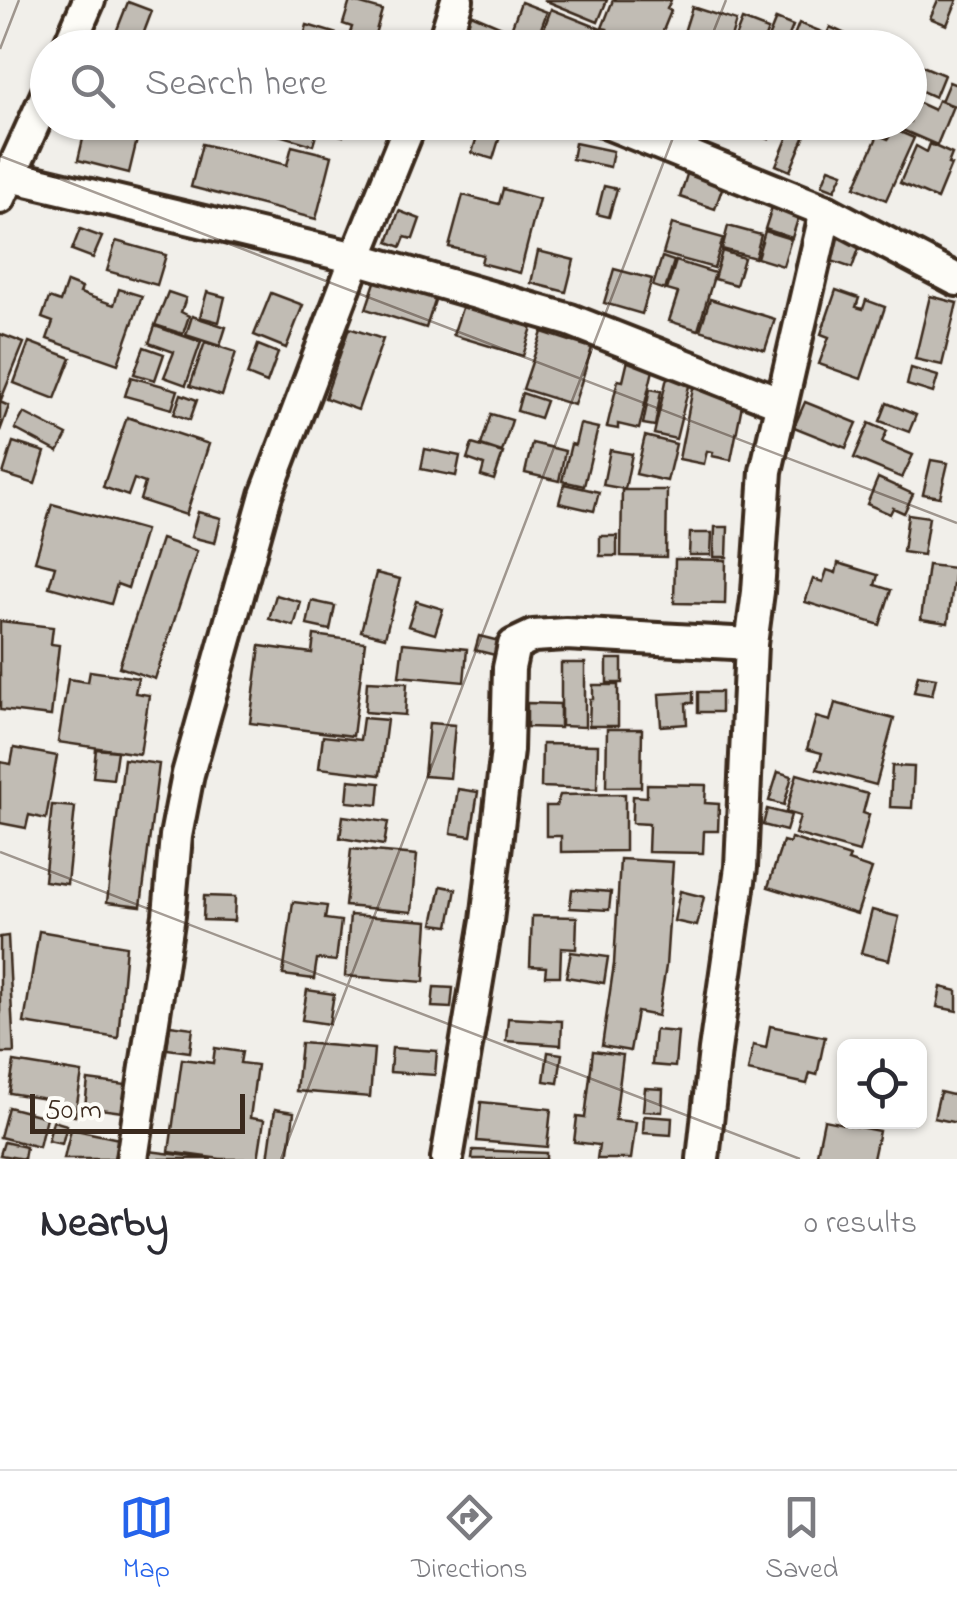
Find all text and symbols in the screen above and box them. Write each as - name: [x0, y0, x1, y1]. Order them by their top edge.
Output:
- search box: [30, 30, 927, 140]
- text: Search here: [145, 57, 327, 113]
- icon: search: [65, 58, 120, 113]
- map controls: [837, 1039, 927, 1129]
- button: locate: [837, 1039, 927, 1129]
- scale bar: [30, 1089, 245, 1134]
- text: 50 m: [45, 1091, 102, 1132]
- text: Nearby: [40, 1194, 168, 1255]
- text: 0 results: [804, 1201, 917, 1248]
- tab: Map: [119, 1490, 174, 1591]
- tab: Directions: [411, 1490, 528, 1591]
- tab: Saved: [765, 1490, 838, 1591]

